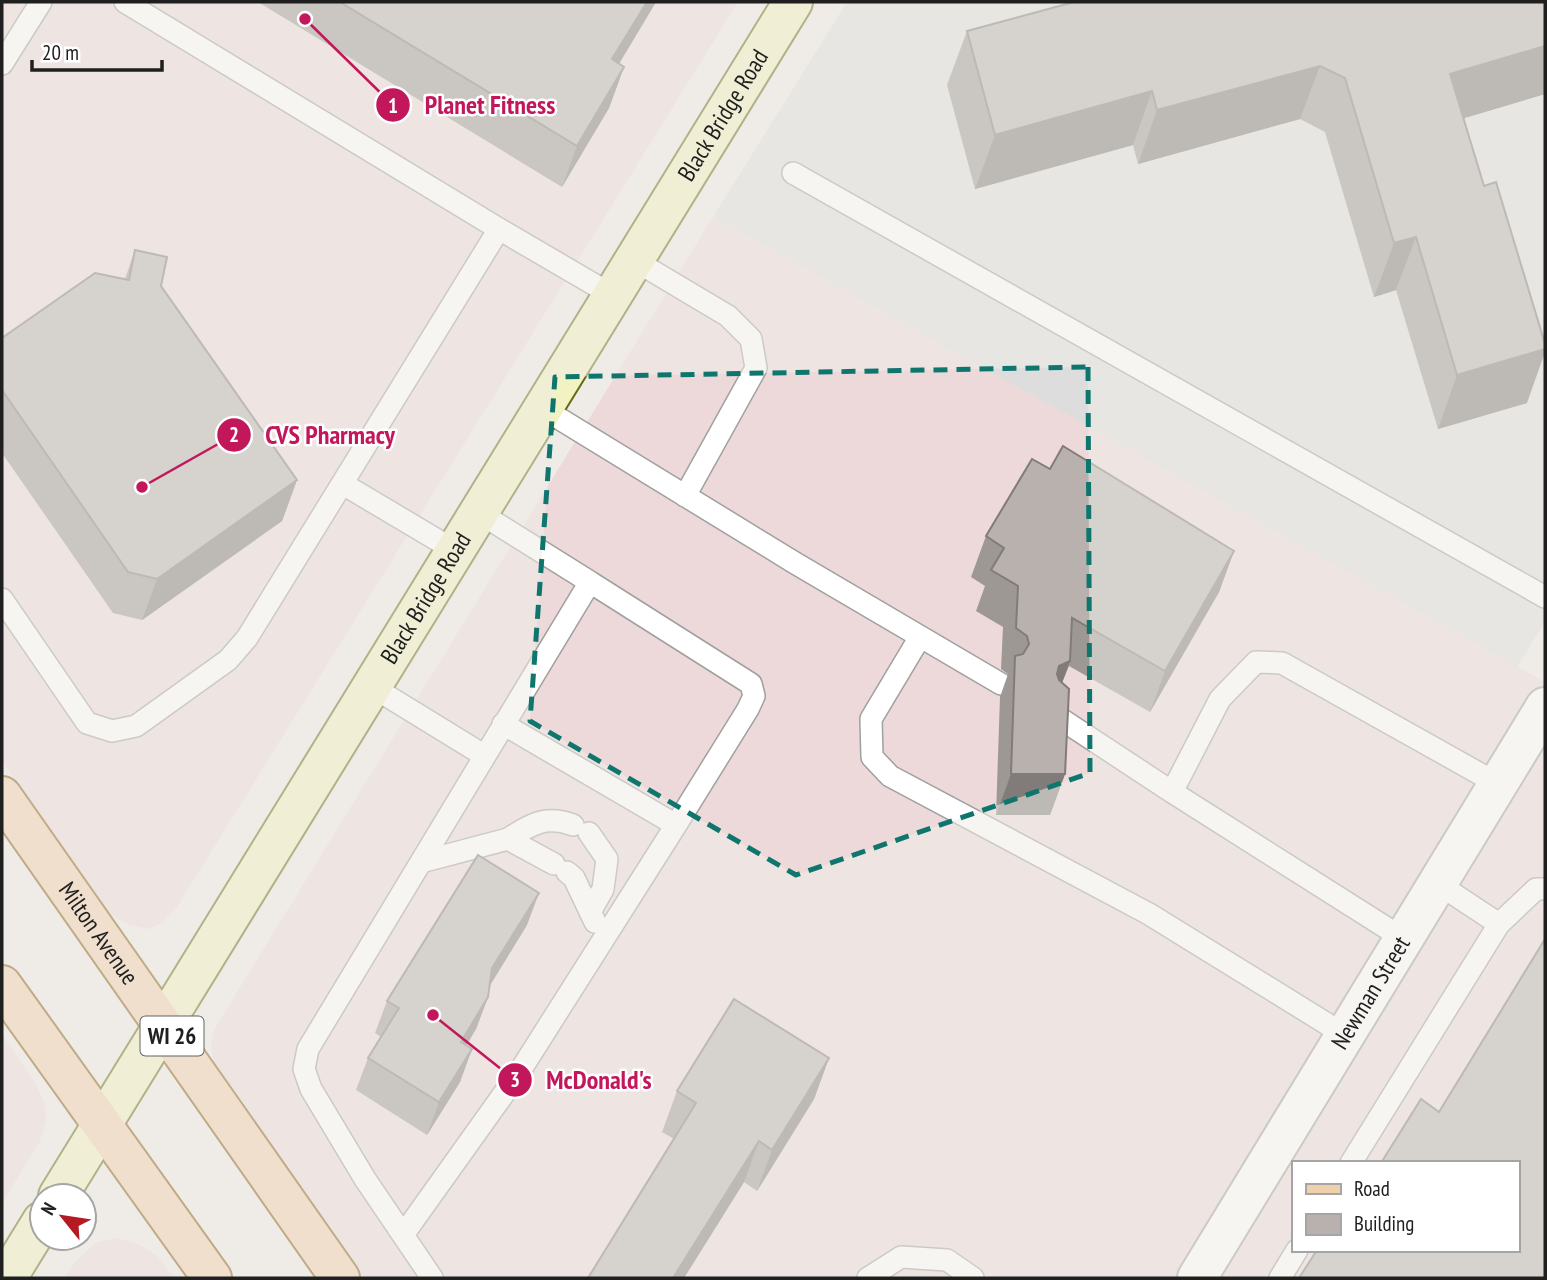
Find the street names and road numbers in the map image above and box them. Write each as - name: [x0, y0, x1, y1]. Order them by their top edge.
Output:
- street label: Black Bridge Road: [671, 44, 775, 187]
- street label: Black Bridge Road: [373, 526, 478, 669]
- street label: Milton Avenue: [52, 876, 146, 991]
- street label: Newman Street: [1324, 930, 1417, 1055]
- road number: WI 26: [140, 1016, 204, 1056]

